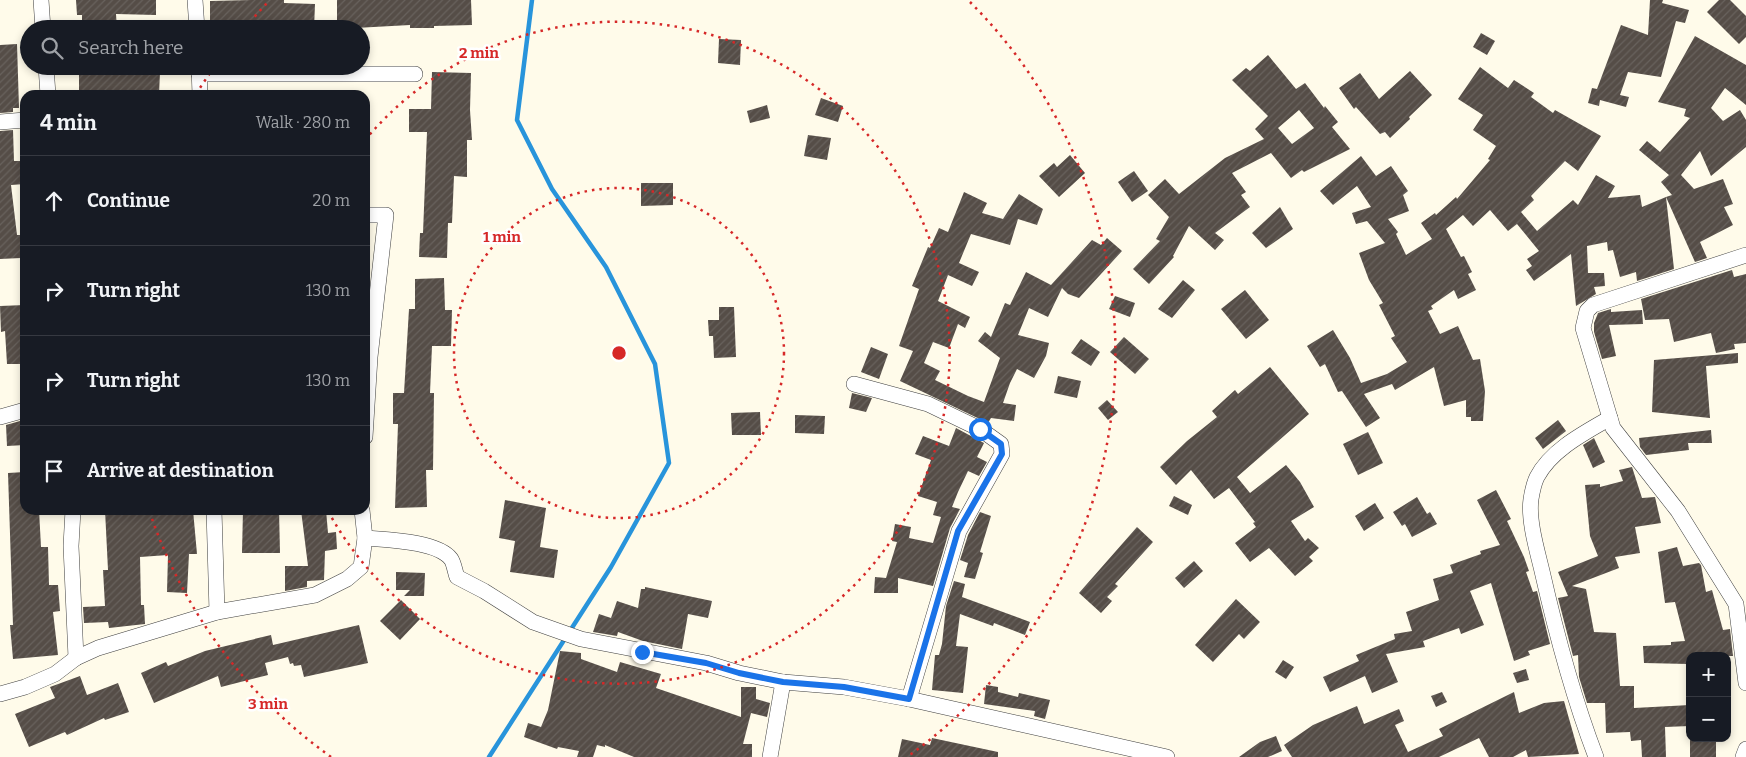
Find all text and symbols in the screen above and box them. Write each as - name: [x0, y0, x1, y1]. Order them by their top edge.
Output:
- search box: [20, 20, 370, 75]
- icon: search: [38, 34, 66, 62]
- text: Search here: [78, 36, 183, 59]
- text: 2 min: [459, 44, 499, 62]
- text: 4 min: [40, 110, 97, 136]
- text: Walk · 280 m: [256, 113, 350, 132]
- icon: ahead: [40, 187, 68, 215]
- text: Continue: [87, 189, 170, 212]
- text: 20 m: [313, 191, 350, 210]
- text: 1 min: [483, 228, 521, 246]
- icon: right: [40, 277, 68, 305]
- text: Turn right: [87, 279, 180, 302]
- text: 130 m: [306, 281, 350, 300]
- centre of rings: [610, 344, 628, 362]
- icon: right: [40, 367, 68, 395]
- text: Turn right: [87, 369, 180, 392]
- text: 130 m: [306, 371, 350, 390]
- route start: [969, 418, 992, 441]
- icon: arrive: [40, 457, 68, 485]
- text: Arrive at destination: [87, 459, 274, 482]
- route end: [631, 641, 654, 664]
- map controls: [1686, 652, 1731, 742]
- button: +: [1686, 652, 1731, 697]
- text: 3 min: [248, 695, 288, 713]
- button: −: [1686, 697, 1731, 742]

